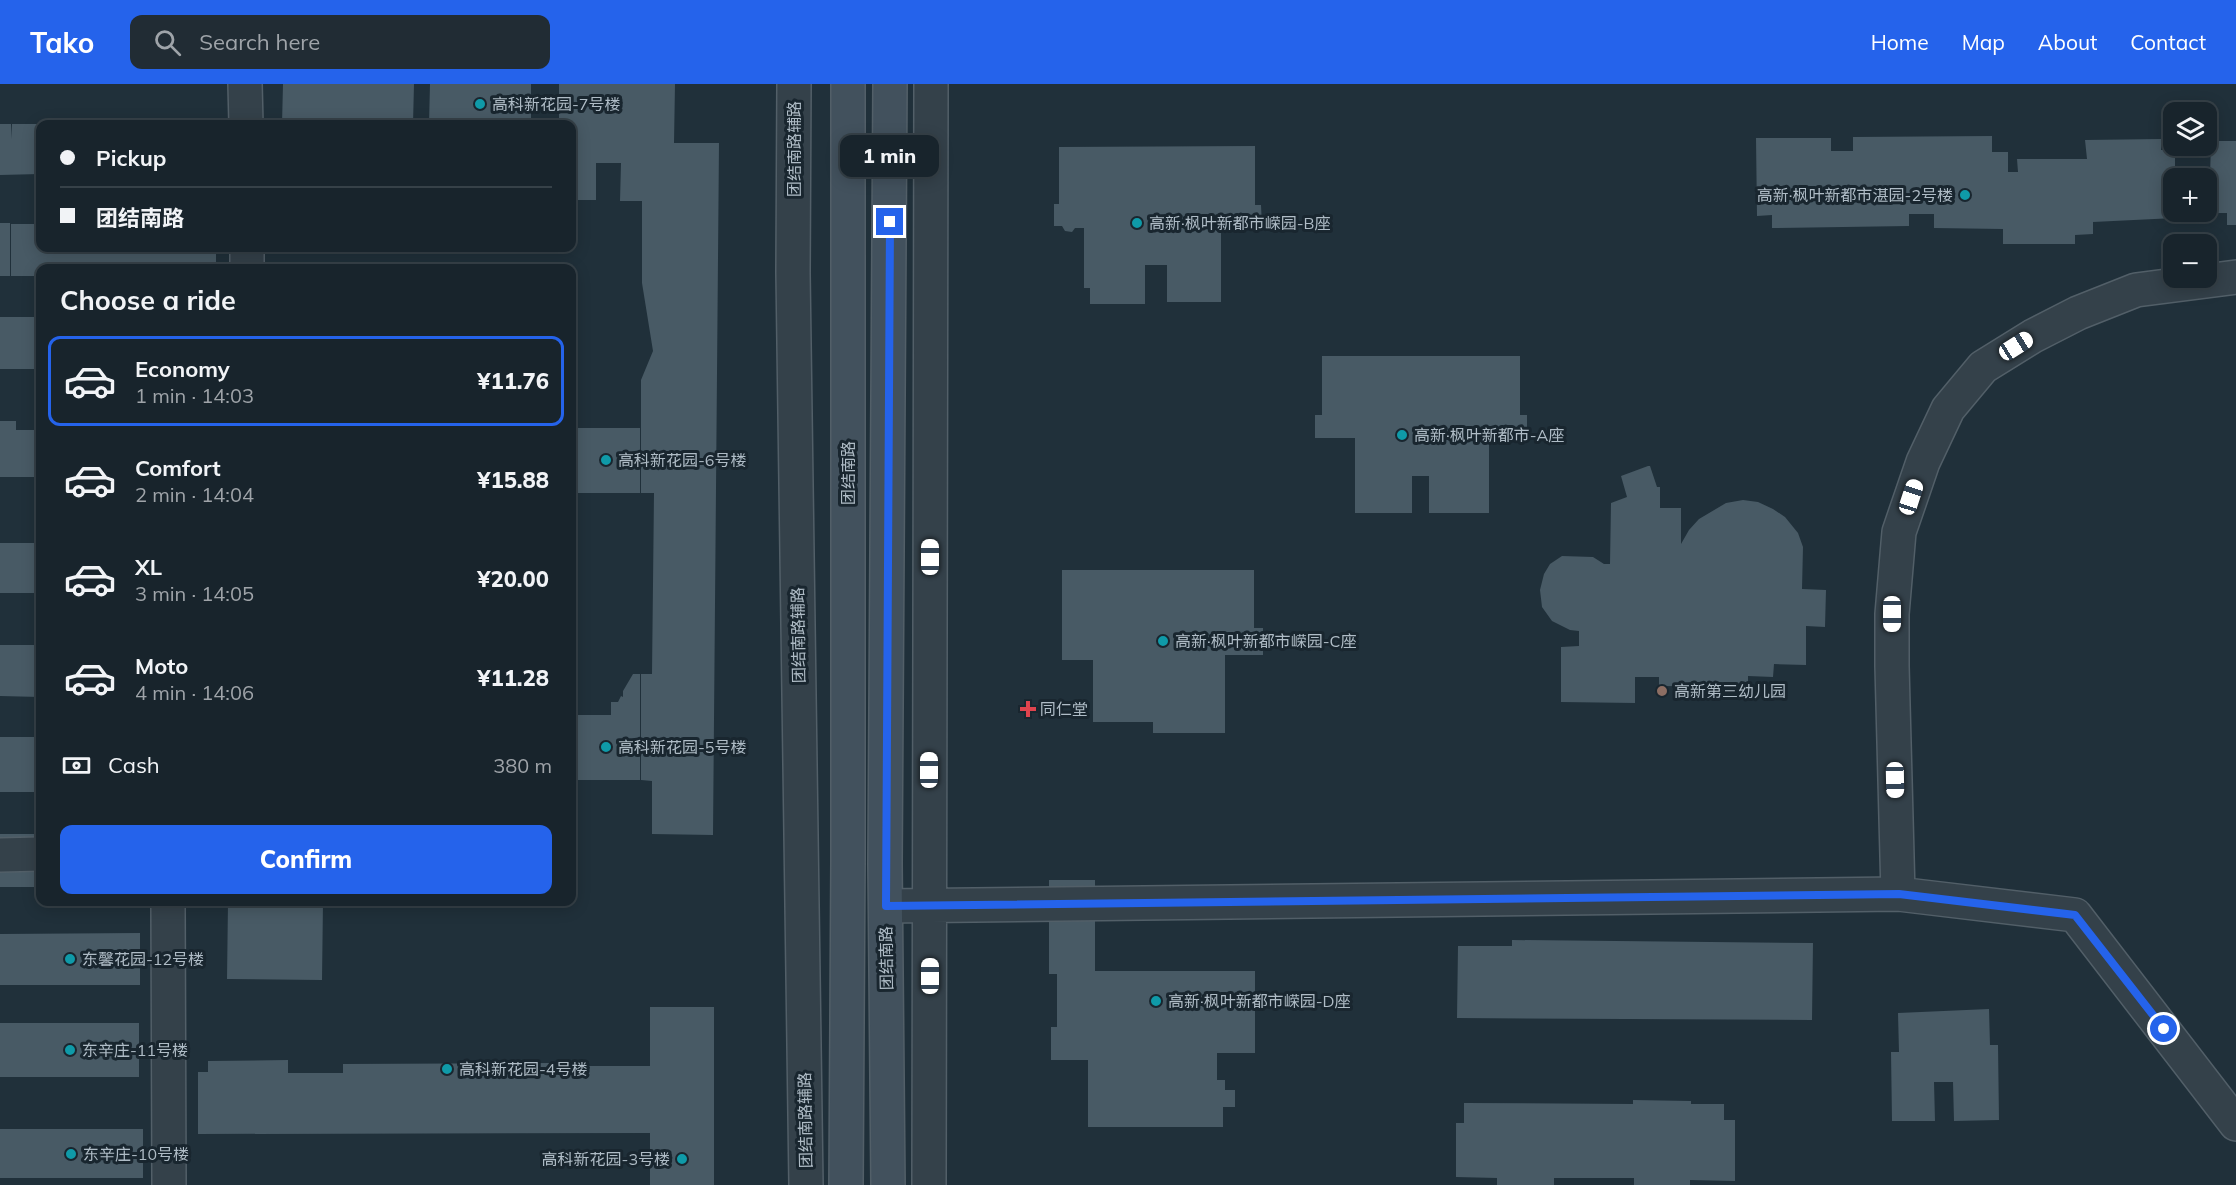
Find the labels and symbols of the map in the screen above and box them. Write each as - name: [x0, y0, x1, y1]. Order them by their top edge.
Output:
- place label: 高科新花园-7号楼: [492, 94, 620, 114]
- marker: 高科新花园-7号楼: [473, 97, 487, 111]
- street label: 团结南路辅路: [784, 101, 804, 197]
- callout: 1 min: [840, 135, 940, 177]
- place label: 高新·枫叶新都市湛园-2号楼: [1757, 185, 1953, 205]
- marker: 高新·枫叶新都市湛园-2号楼: [1958, 188, 1972, 202]
- route end: [876, 208, 903, 235]
- place label: 高新·枫叶新都市嵘园-B座: [1149, 213, 1330, 233]
- marker: 高新·枫叶新都市嵘园-B座: [1130, 216, 1144, 230]
- car: [1996, 329, 2036, 363]
- place label: 高新·枫叶新都市-A座: [1414, 425, 1564, 445]
- marker: 高新·枫叶新都市-A座: [1395, 428, 1409, 442]
- street label: 团结南路: [838, 441, 858, 505]
- place label: 高科新花园-6号楼: [618, 450, 746, 470]
- marker: 高科新花园-6号楼: [599, 453, 613, 467]
- car: [1897, 477, 1925, 517]
- car: [921, 539, 939, 575]
- street label: 团结南路辅路: [787, 587, 809, 683]
- car: [1883, 596, 1901, 632]
- place label: 高新·枫叶新都市嵘园-C座: [1175, 631, 1357, 651]
- marker: 高新·枫叶新都市嵘园-C座: [1156, 634, 1170, 648]
- place label: 高新第三幼儿园: [1674, 681, 1786, 701]
- marker: 高新第三幼儿园: [1655, 684, 1669, 698]
- place label: 同仁堂: [1040, 699, 1088, 719]
- marker: 同仁堂: [1021, 702, 1035, 716]
- place label: 高科新花园-5号楼: [618, 737, 746, 757]
- marker: 高科新花园-5号楼: [599, 740, 613, 754]
- car: [920, 752, 938, 788]
- car: [1886, 762, 1904, 798]
- street label: 团结南路: [875, 926, 897, 990]
- place label: 东馨花园-12号楼: [82, 949, 204, 969]
- marker: 东馨花园-12号楼: [63, 952, 77, 966]
- car: [921, 958, 939, 994]
- place label: 高新·枫叶新都市嵘园-D座: [1168, 991, 1351, 1011]
- marker: 高新·枫叶新都市嵘园-D座: [1149, 994, 1163, 1008]
- route start: [2150, 1015, 2177, 1042]
- place label: 东辛庄-11号楼: [82, 1040, 188, 1060]
- marker: 东辛庄-11号楼: [63, 1043, 77, 1057]
- place label: 高科新花园-4号楼: [459, 1059, 587, 1079]
- marker: 高科新花园-4号楼: [440, 1062, 454, 1076]
- street label: 团结南路辅路: [794, 1072, 816, 1168]
- place label: 东辛庄-10号楼: [83, 1144, 189, 1164]
- marker: 东辛庄-10号楼: [64, 1147, 78, 1161]
- place label: 高科新花园-3号楼: [542, 1149, 670, 1169]
- marker: 高科新花园-3号楼: [675, 1152, 689, 1166]

